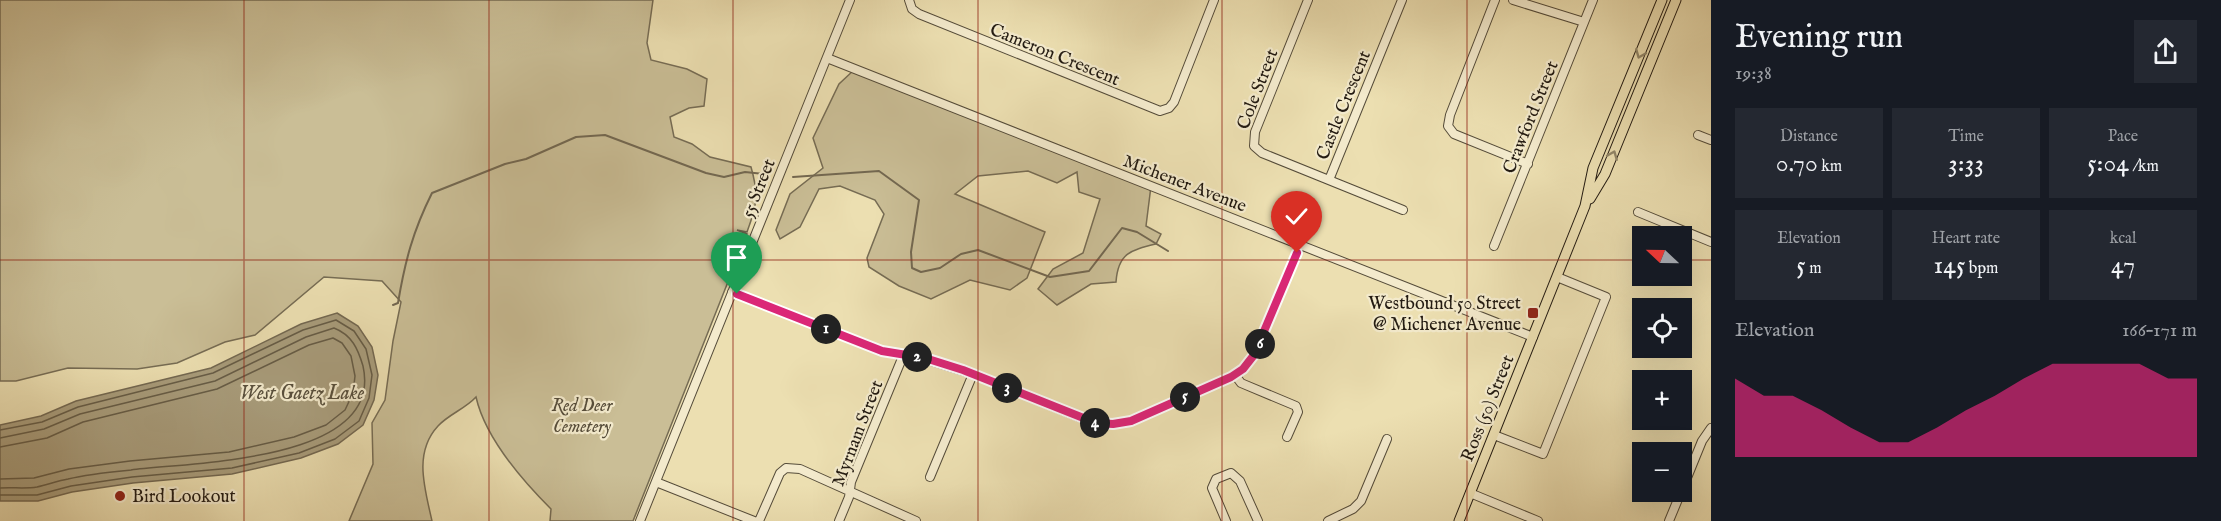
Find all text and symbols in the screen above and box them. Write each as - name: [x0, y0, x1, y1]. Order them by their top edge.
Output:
- text: Evening run: [1735, 17, 1903, 59]
- street label: Cameron Crescent: [986, 19, 1123, 92]
- button: share: [2134, 20, 2197, 83]
- street label: Cole Street: [1233, 46, 1284, 133]
- street label: Castle Crescent: [1312, 48, 1377, 164]
- one-way arrow: [1635, 48, 1647, 59]
- street label: Crawford Street: [1498, 58, 1564, 177]
- text: 19:38: [1735, 61, 1772, 86]
- text: Distance: [1780, 127, 1838, 147]
- text: Time: [1948, 127, 1984, 147]
- text: Pace: [2108, 127, 2138, 147]
- text: 0.70: [1776, 147, 1818, 180]
- text: 3:33: [1948, 147, 1984, 180]
- text: 5:04: [2087, 147, 2129, 180]
- street label: Michener Avenue: [1119, 150, 1250, 219]
- one-way arrow: [1606, 150, 1618, 161]
- street label: 55 Street: [737, 156, 782, 221]
- text: km: [1818, 157, 1842, 177]
- text: /km: [2129, 157, 2159, 177]
- pin: [1271, 191, 1322, 253]
- icon: check: [1280, 200, 1313, 233]
- north arrow: [1632, 226, 1692, 286]
- map controls: [1632, 226, 1692, 502]
- text: Elevation: [1777, 229, 1841, 249]
- text: Heart rate: [1932, 229, 2000, 249]
- text: kcal: [2110, 229, 2136, 249]
- pin: [711, 232, 762, 294]
- icon: arrive: [720, 241, 753, 274]
- text: 5: [1796, 249, 1806, 282]
- text: 145: [1934, 249, 1965, 282]
- text: 47: [2111, 249, 2135, 282]
- text: m: [1806, 259, 1822, 279]
- text: bpm: [1965, 259, 1998, 279]
- place label: Westbound 50 Street @ Michener Avenue: [1368, 293, 1521, 337]
- button: locate: [1632, 298, 1692, 358]
- marker: Westbound 50 Street @ Michener Avenue: [1526, 306, 1540, 320]
- pin: 1: [811, 314, 841, 344]
- text: Elevation: [1735, 318, 1814, 343]
- text: 166–171 m: [2122, 318, 2197, 343]
- text: 1: [823, 319, 829, 339]
- pin: 6: [1245, 329, 1275, 359]
- text: 6: [1257, 334, 1263, 354]
- pin: 2: [902, 342, 932, 372]
- text: 2: [913, 347, 921, 367]
- street label: Ross (50) Street: [1457, 352, 1520, 465]
- button: +: [1632, 370, 1692, 430]
- pin: 3: [992, 373, 1022, 403]
- street label: Myrnam Street: [828, 377, 889, 490]
- text: 3: [1004, 378, 1010, 398]
- water label: West Gaetz Lake: [240, 381, 365, 406]
- pin: 5: [1170, 382, 1200, 412]
- text: 5: [1182, 387, 1188, 407]
- park label: Red Deer Cemetery: [552, 395, 613, 439]
- pin: 4: [1080, 408, 1110, 438]
- text: 4: [1091, 413, 1099, 433]
- button: −: [1632, 442, 1692, 502]
- place label: Bird Lookout: [132, 486, 236, 509]
- marker: Bird Lookout: [113, 489, 127, 503]

